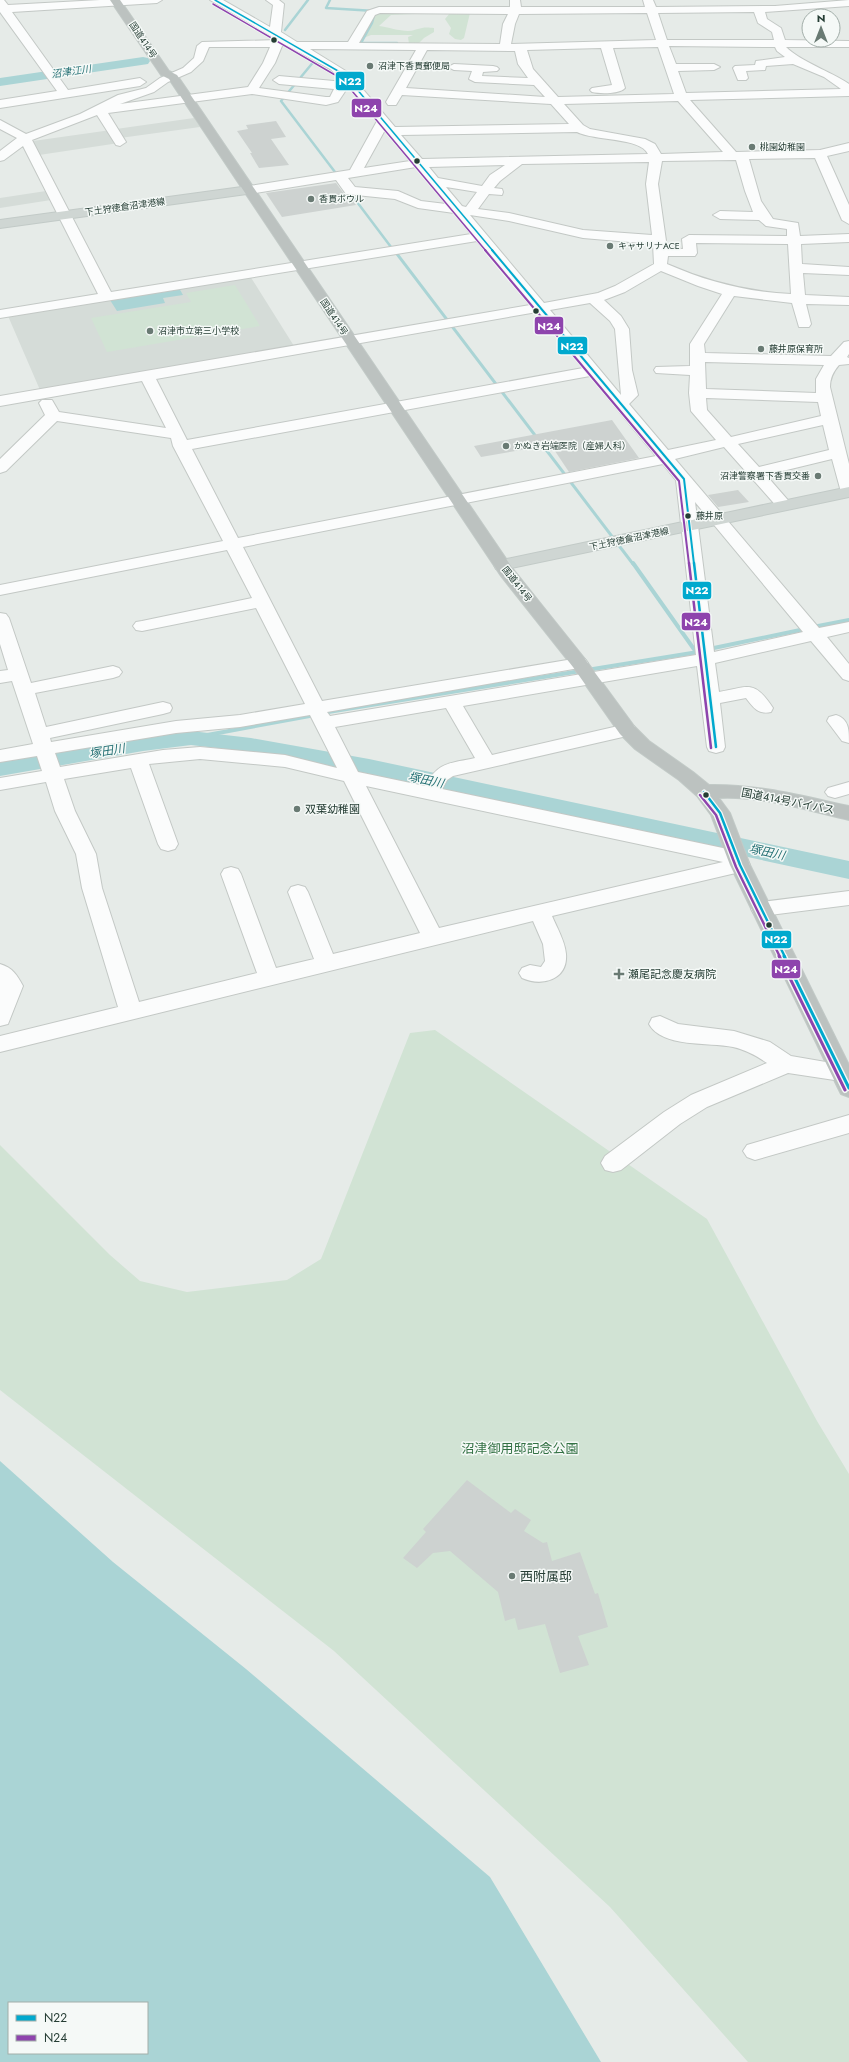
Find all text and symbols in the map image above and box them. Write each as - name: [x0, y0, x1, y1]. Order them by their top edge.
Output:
- north arrow: [801, 8, 841, 48]
- text: N: [817, 10, 825, 26]
- street label: 国道414号: [126, 19, 160, 61]
- unlabelled marker: [269, 35, 279, 45]
- place label: 沼津下香貫郵便局: [378, 59, 450, 72]
- water label: 沼津江川: [50, 61, 93, 82]
- marker: 沼津下香貫郵便局: [365, 61, 375, 71]
- line badge: N22: [335, 71, 365, 91]
- text: N22: [338, 73, 362, 89]
- line badge: N24: [351, 98, 382, 118]
- text: N24: [354, 100, 378, 116]
- place label: 桃園幼稚園: [760, 140, 805, 153]
- marker: 桃園幼稚園: [747, 142, 757, 152]
- unlabelled marker: [412, 156, 422, 166]
- place label: 香貫ボウル: [319, 192, 364, 205]
- street label: 下土狩徳倉沼津港線: [84, 194, 167, 219]
- marker: 香貫ボウル: [306, 194, 316, 204]
- place label: キャサリナACE: [618, 239, 680, 252]
- marker: キャサリナACE: [605, 241, 615, 251]
- street label: 国道414号: [317, 296, 351, 338]
- unlabelled marker: [531, 306, 541, 316]
- line badge: N24: [534, 316, 564, 335]
- text: N24: [537, 318, 561, 334]
- place label: 沼津市立第三小学校: [158, 324, 239, 337]
- marker: 沼津市立第三小学校: [145, 326, 155, 336]
- line badge: N22: [557, 336, 588, 355]
- text: N22: [560, 338, 584, 354]
- place label: 藤井原保育所: [769, 342, 823, 355]
- marker: 藤井原保育所: [756, 344, 766, 354]
- place label: かぬき岩端医院（産婦人科）: [514, 439, 631, 452]
- marker: かぬき岩端医院（産婦人科）: [501, 441, 511, 451]
- place label: 沼津警察署下香貫交番: [720, 469, 810, 482]
- marker: 沼津警察署下香貫交番: [813, 471, 823, 481]
- place label: 藤井原: [696, 509, 723, 522]
- marker: 藤井原: [683, 511, 693, 521]
- street label: 下土狩徳倉沼津港線: [588, 524, 671, 553]
- street label: 国道414号: [499, 563, 535, 604]
- line badge: N22: [682, 581, 712, 600]
- text: N22: [685, 582, 709, 598]
- line badge: N24: [681, 612, 711, 631]
- text: N24: [684, 614, 708, 630]
- water label: 塚田川: [88, 739, 128, 763]
- water label: 塚田川: [407, 767, 447, 793]
- street label: 国道414号バイパス: [740, 784, 836, 818]
- unlabelled marker: [701, 790, 711, 800]
- place label: 双葉幼稚園: [305, 801, 360, 817]
- marker: 双葉幼稚園: [292, 804, 302, 814]
- water label: 塚田川: [748, 839, 788, 865]
- unlabelled marker: [764, 920, 774, 930]
- line badge: N22: [761, 930, 792, 949]
- text: N22: [764, 931, 788, 947]
- line badge: N24: [771, 959, 801, 979]
- text: N24: [774, 961, 798, 977]
- place label: 瀬尾記念慶友病院: [628, 966, 716, 982]
- marker: 瀬尾記念慶友病院: [613, 968, 625, 980]
- park label: 沼津御用邸記念公園: [461, 1439, 579, 1458]
- place label: 西附属邸: [520, 1567, 572, 1586]
- marker: 西附属邸: [507, 1571, 517, 1581]
- legend: [8, 2002, 148, 2054]
- text: N22: [44, 2009, 67, 2027]
- text: N24: [44, 2029, 67, 2047]

